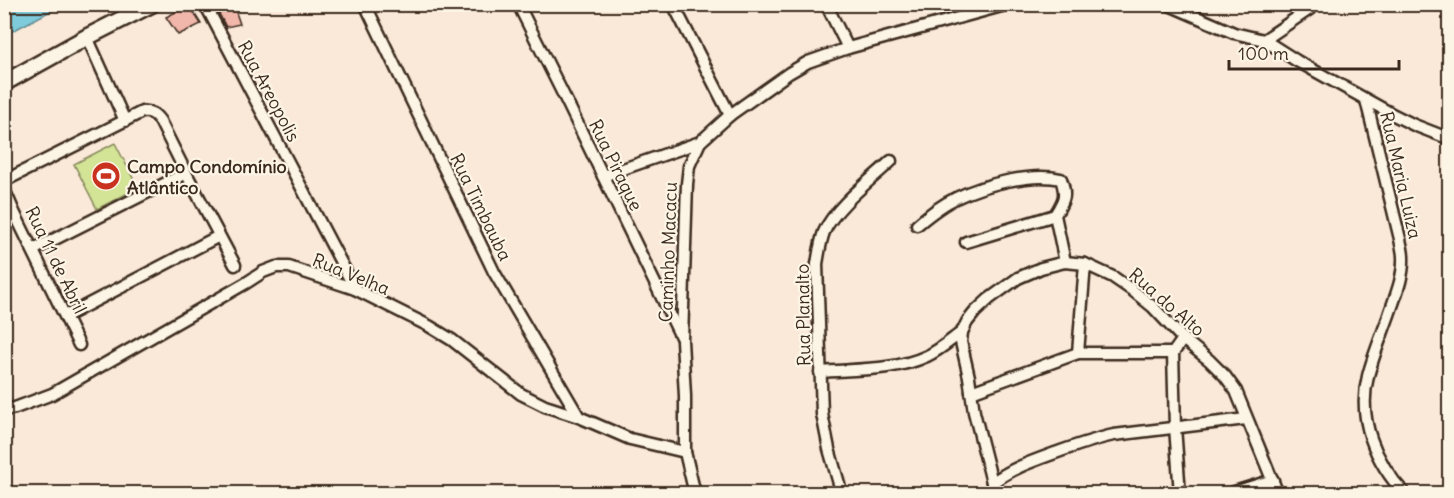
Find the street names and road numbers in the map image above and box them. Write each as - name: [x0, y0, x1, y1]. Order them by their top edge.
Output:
- street label: Rua Areopolis: [233, 37, 305, 145]
- street label: Rua Maria Luiza: [1375, 109, 1427, 241]
- street label: Rua Piraque: [584, 116, 648, 214]
- street label: Rua Timbauba: [445, 150, 517, 264]
- street label: Caminho Macacu: [654, 181, 682, 323]
- street label: Rua 11 de Abril: [20, 203, 92, 317]
- street label: Rua Velha: [309, 248, 393, 300]
- street label: Rua do Alto: [1124, 263, 1210, 341]
- street label: Rua Planalto: [791, 264, 815, 366]

